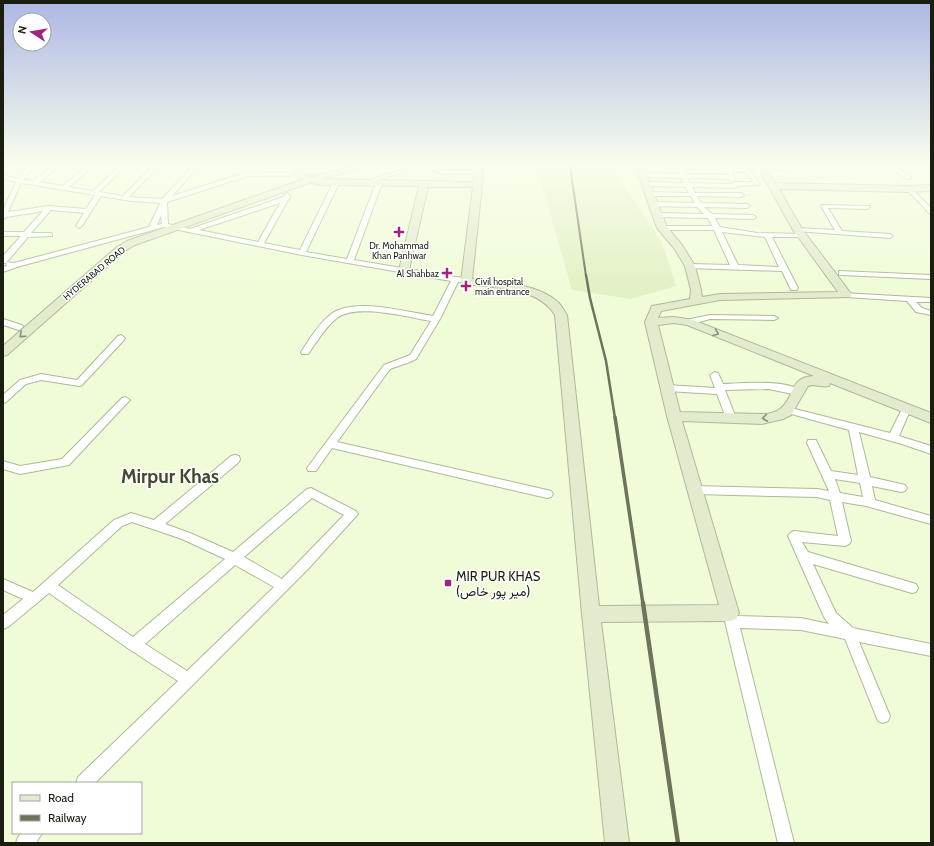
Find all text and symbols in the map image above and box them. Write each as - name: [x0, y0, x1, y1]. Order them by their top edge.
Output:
- north arrow: [12, 12, 52, 52]
- text: N: [15, 25, 30, 35]
- marker: Dr. Mohammad Khan Panhwar: [393, 226, 405, 238]
- place label: Dr. Mohammad Khan Panhwar: [369, 240, 429, 261]
- street label: HYDERABAD ROAD: [61, 243, 128, 302]
- place label: Al Shahbaz: [397, 268, 440, 279]
- marker: Al Shahbaz: [442, 268, 452, 278]
- place label: Civil hospital main entrance: [475, 276, 530, 297]
- marker: Civil hospital main entrance: [460, 280, 472, 292]
- one-way arrow: [712, 328, 719, 336]
- one-way arrow: [19, 331, 27, 338]
- one-way arrow: [762, 414, 769, 423]
- district label: Mirpur Khas: [121, 465, 219, 488]
- place label: MIR PUR KHAS (میر پور خاص): [456, 568, 541, 601]
- marker: MIR PUR KHAS (میر پور خاص): [443, 578, 453, 588]
- legend: [12, 782, 142, 834]
- text: Road: [48, 790, 74, 805]
- text: Railway: [48, 810, 86, 825]

